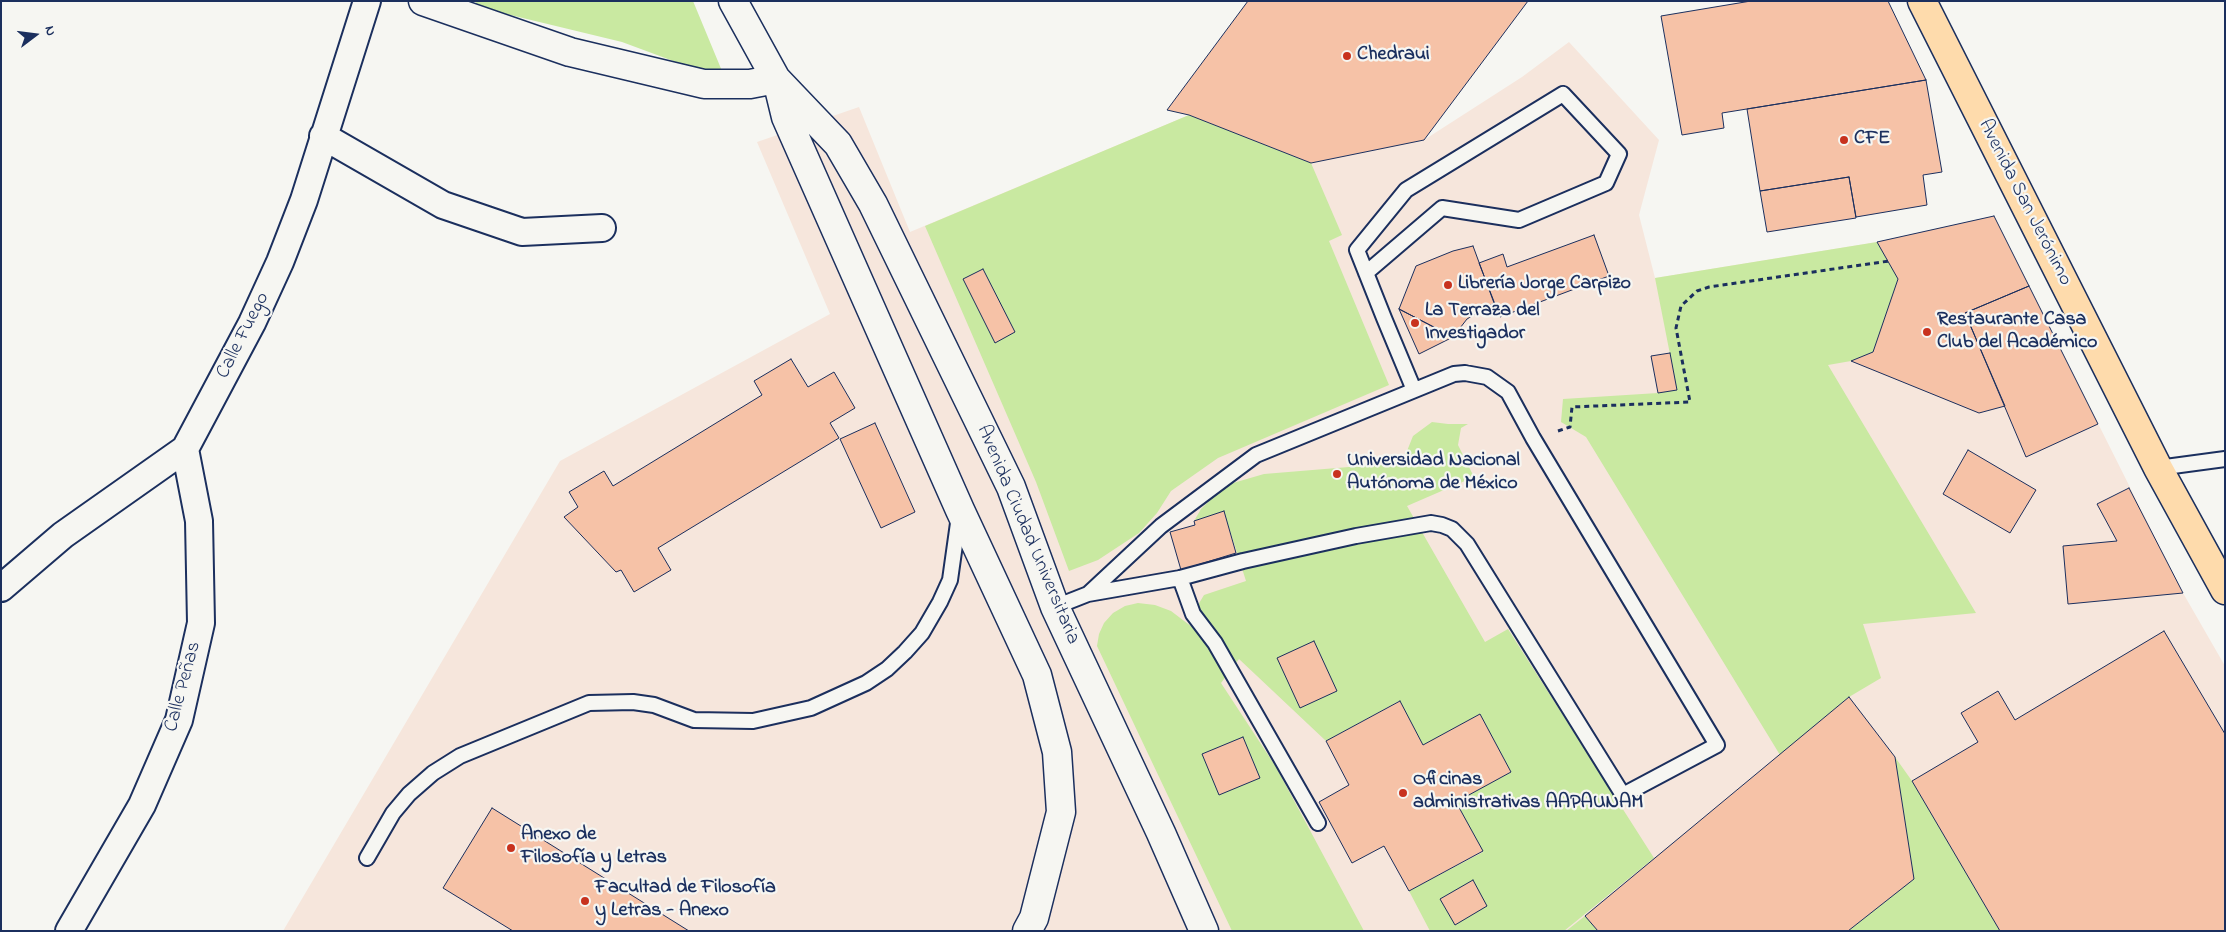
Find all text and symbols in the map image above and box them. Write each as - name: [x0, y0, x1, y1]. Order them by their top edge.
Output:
- north arrow: [10, 10, 60, 60]
- text: N: [39, 24, 61, 38]
- place label: Chedraui: [1357, 44, 1430, 68]
- marker: Chedraui: [1341, 50, 1353, 62]
- street label: Avenida San Jerónimo: [1972, 116, 2076, 290]
- place label: CFE: [1854, 128, 1890, 152]
- marker: CFE: [1838, 134, 1850, 146]
- place label: Librería Jorge Carpizo: [1458, 273, 1631, 297]
- marker: Librería Jorge Carpizo: [1442, 279, 1454, 291]
- street label: Calle Fuego: [212, 289, 276, 383]
- place label: La Terraza del Investigador: [1425, 300, 1540, 347]
- place label: Restaurante Casa Club del Académico: [1937, 309, 2097, 356]
- marker: La Terraza del Investigador: [1409, 317, 1421, 329]
- marker: Restaurante Casa Club del Académico: [1921, 326, 1933, 338]
- street label: Avenida Ciudad Universitaria: [970, 422, 1084, 648]
- place label: Universidad Nacional Autónoma de México: [1347, 450, 1520, 497]
- marker: Universidad Nacional Autónoma de México: [1331, 468, 1343, 480]
- street label: Calle Peñas: [160, 639, 208, 735]
- place label: Oficinas administrativas AAPAUNAM: [1413, 769, 1643, 816]
- marker: Oficinas administrativas AAPAUNAM: [1397, 787, 1409, 799]
- place label: Anexo de Filosofía y Letras: [521, 824, 667, 871]
- marker: Anexo de Filosofía y Letras: [505, 842, 517, 854]
- place label: Facultad de Filosofía y Letras - Anexo: [595, 877, 776, 924]
- marker: Facultad de Filosofía y Letras - Anexo: [579, 895, 591, 907]

